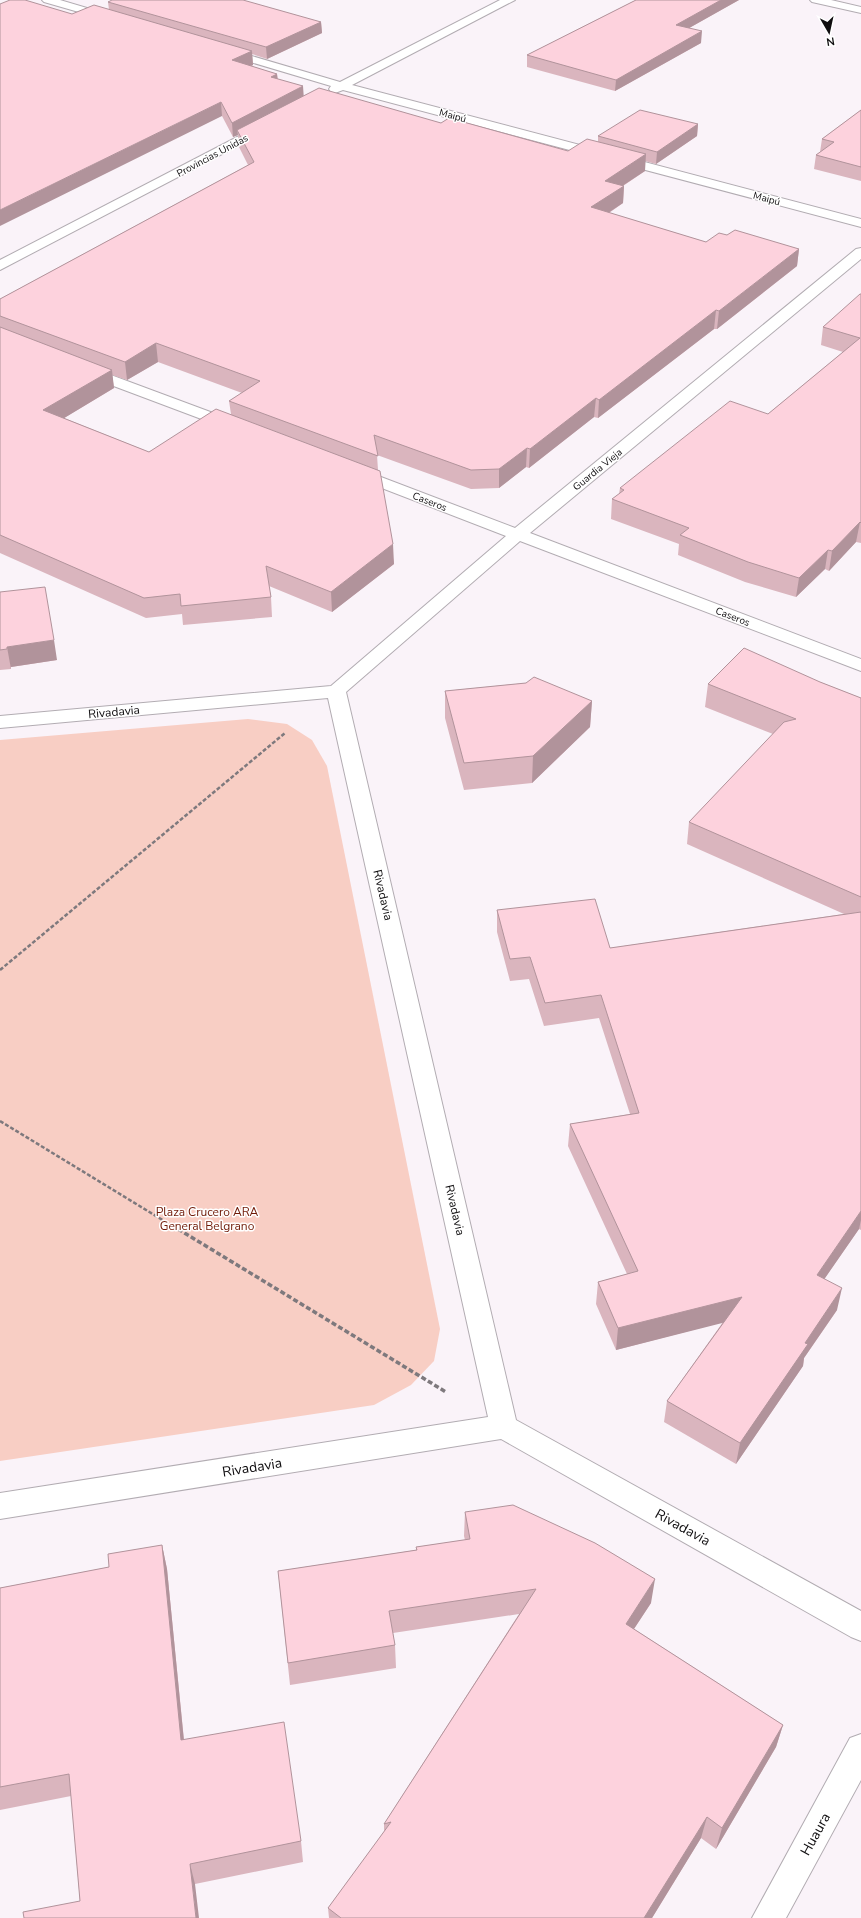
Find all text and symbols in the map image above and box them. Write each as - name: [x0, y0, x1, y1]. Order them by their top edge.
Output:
- north arrow: [809, 12, 849, 52]
- text: N: [825, 33, 836, 49]
- street label: Maipú: [438, 106, 468, 126]
- street label: Provincias Unidas: [174, 131, 251, 181]
- street label: Maipú: [752, 189, 782, 209]
- street label: Guardia Vieja: [570, 445, 625, 494]
- street label: Caseros: [410, 489, 449, 515]
- street label: Caseros: [713, 604, 752, 630]
- street label: Rivadavia: [87, 702, 141, 722]
- street label: Rivadavia: [369, 868, 397, 922]
- street label: Rivadavia: [441, 1183, 469, 1237]
- park label: Plaza Crucero ARA General Belgrano: [156, 1204, 259, 1234]
- street label: Rivadavia: [221, 1453, 283, 1482]
- street label: Rivadavia: [652, 1504, 714, 1550]
- street label: Huaura: [796, 1809, 835, 1859]

